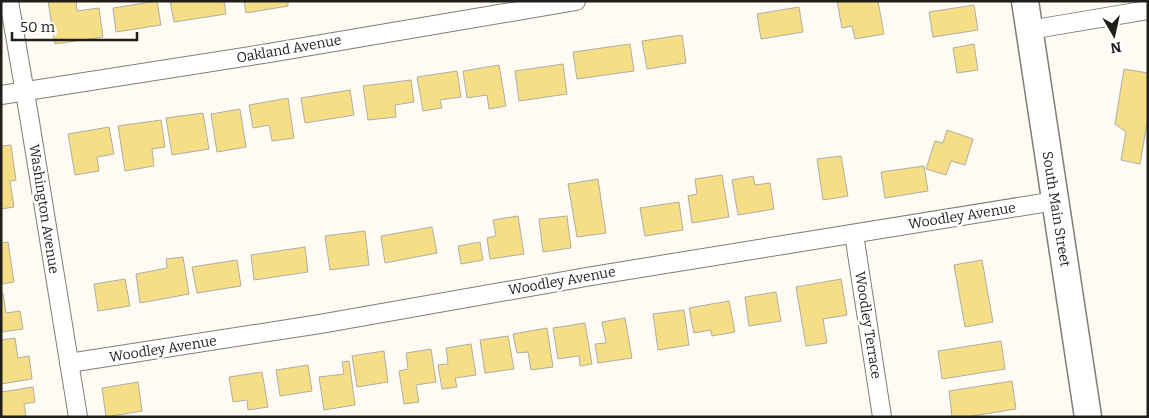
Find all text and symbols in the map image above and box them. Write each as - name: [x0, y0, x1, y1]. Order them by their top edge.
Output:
- scale bar: [12, 10, 138, 42]
- north arrow: [1089, 10, 1139, 60]
- text: 50 m: [20, 18, 56, 36]
- street label: Oakland Avenue: [235, 31, 343, 67]
- text: N: [1109, 38, 1123, 57]
- street label: Washington Avenue: [25, 143, 63, 275]
- street label: South Main Street: [1038, 150, 1074, 268]
- street label: Woodley Avenue: [907, 199, 1017, 233]
- street label: Woodley Avenue: [507, 263, 617, 299]
- street label: Woodley Terrace: [851, 270, 885, 380]
- street label: Woodley Avenue: [108, 332, 218, 366]

